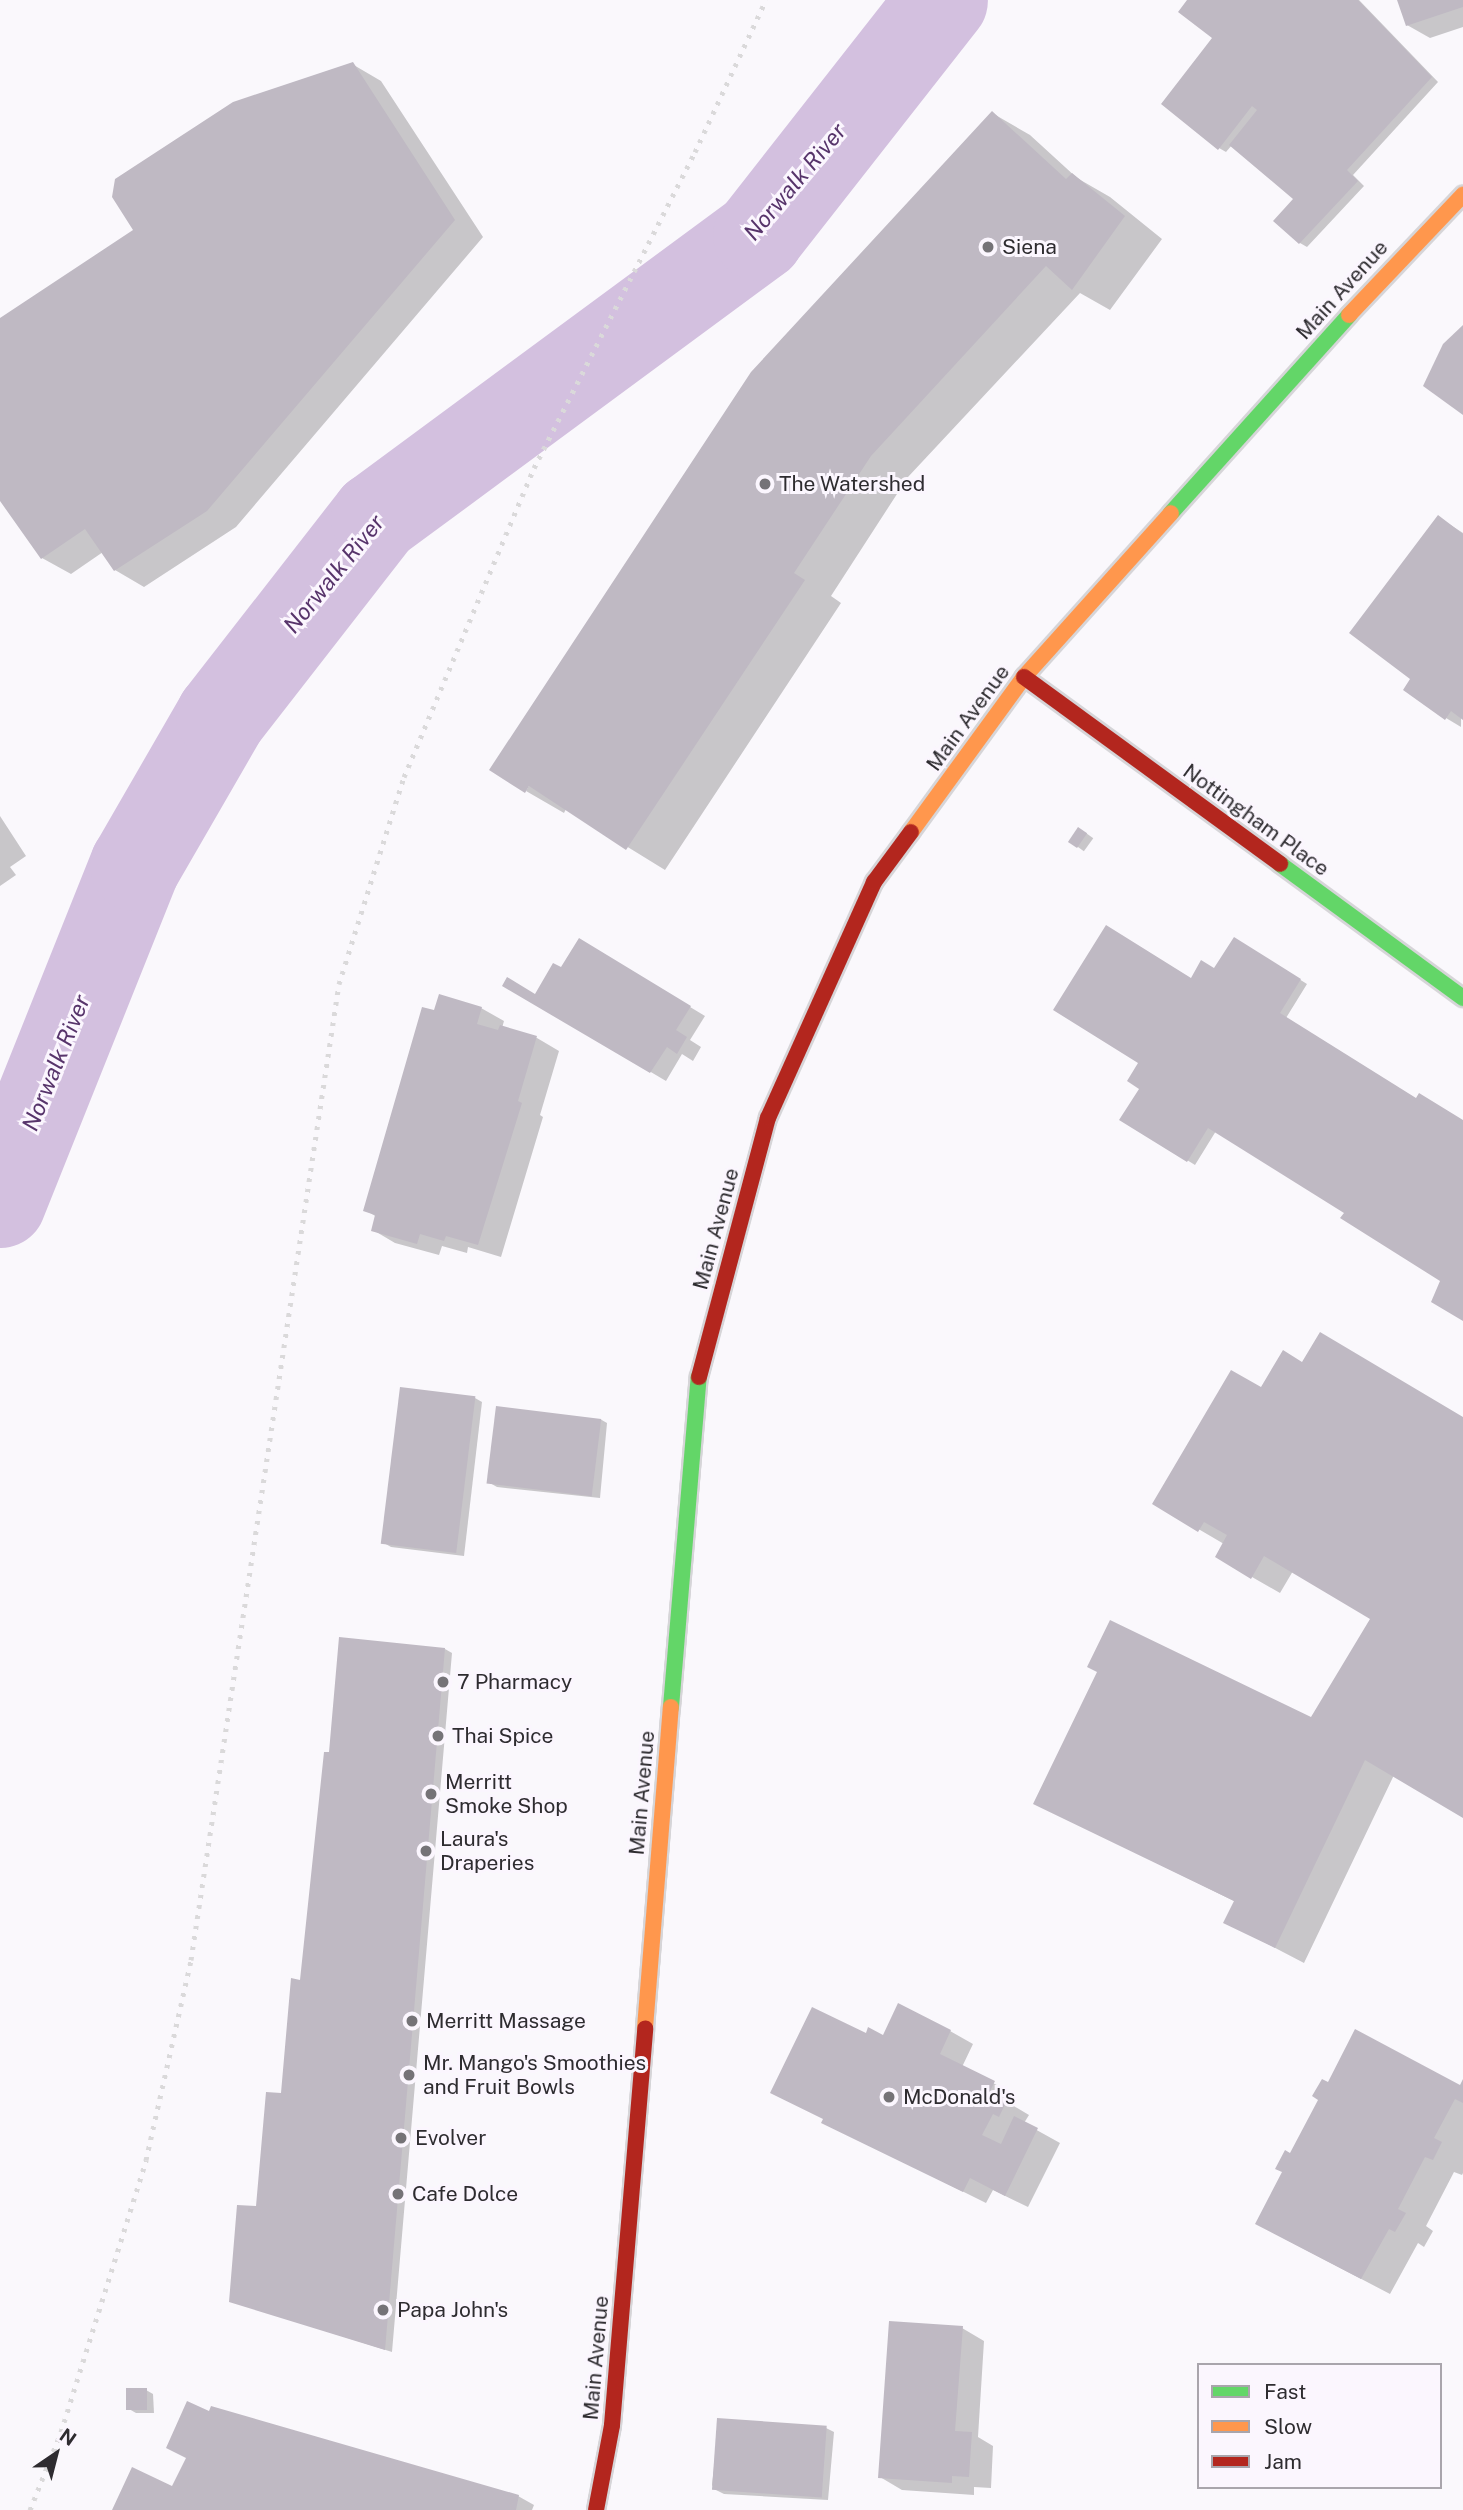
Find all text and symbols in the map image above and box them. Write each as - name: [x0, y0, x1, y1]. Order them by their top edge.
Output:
- water label: Norwalk River: [738, 118, 852, 246]
- place label: Siena: [1002, 234, 1057, 260]
- street label: Main Avenue: [1291, 235, 1393, 345]
- marker: Siena: [980, 239, 996, 255]
- place label: The Watershed: [779, 471, 926, 497]
- marker: The Watershed: [757, 476, 773, 492]
- water label: Norwalk River: [278, 509, 390, 639]
- street label: Main Avenue: [921, 660, 1015, 776]
- street label: Nottingham Place: [1178, 759, 1334, 881]
- water label: Norwalk River: [16, 991, 96, 1135]
- street label: Main Avenue: [688, 1165, 744, 1293]
- place label: 7 Pharmacy: [457, 1669, 572, 1695]
- marker: 7 Pharmacy: [435, 1674, 451, 1690]
- place label: Thai Spice: [452, 1723, 553, 1749]
- marker: Thai Spice: [430, 1728, 446, 1744]
- street label: Main Avenue: [624, 1730, 660, 1856]
- place label: Merritt Smoke Shop: [445, 1769, 568, 1819]
- marker: Merritt Smoke Shop: [423, 1786, 439, 1802]
- place label: Laura's Draperies: [440, 1826, 534, 1876]
- marker: Laura's Draperies: [418, 1843, 434, 1859]
- place label: Merritt Massage: [426, 2008, 586, 2034]
- marker: Merritt Massage: [404, 2013, 420, 2029]
- place label: Mr. Mango's Smoothies and Fruit Bowls: [423, 2050, 646, 2100]
- marker: Mr. Mango's Smoothies and Fruit Bowls: [401, 2067, 417, 2083]
- place label: McDonald's: [903, 2084, 1015, 2110]
- marker: McDonald's: [881, 2089, 897, 2105]
- place label: Evolver: [415, 2125, 486, 2151]
- marker: Evolver: [393, 2130, 409, 2146]
- place label: Cafe Dolce: [412, 2181, 518, 2207]
- marker: Cafe Dolce: [390, 2186, 406, 2202]
- street label: Main Avenue: [578, 2295, 614, 2421]
- place label: Papa John's: [397, 2297, 508, 2323]
- marker: Papa John's: [375, 2302, 391, 2318]
- legend: [1197, 2363, 1442, 2489]
- text: Fast: [1264, 2379, 1306, 2404]
- text: Slow: [1264, 2414, 1312, 2439]
- north arrow: [21, 2419, 91, 2489]
- text: N: [56, 2424, 80, 2450]
- text: Jam: [1264, 2449, 1302, 2474]

